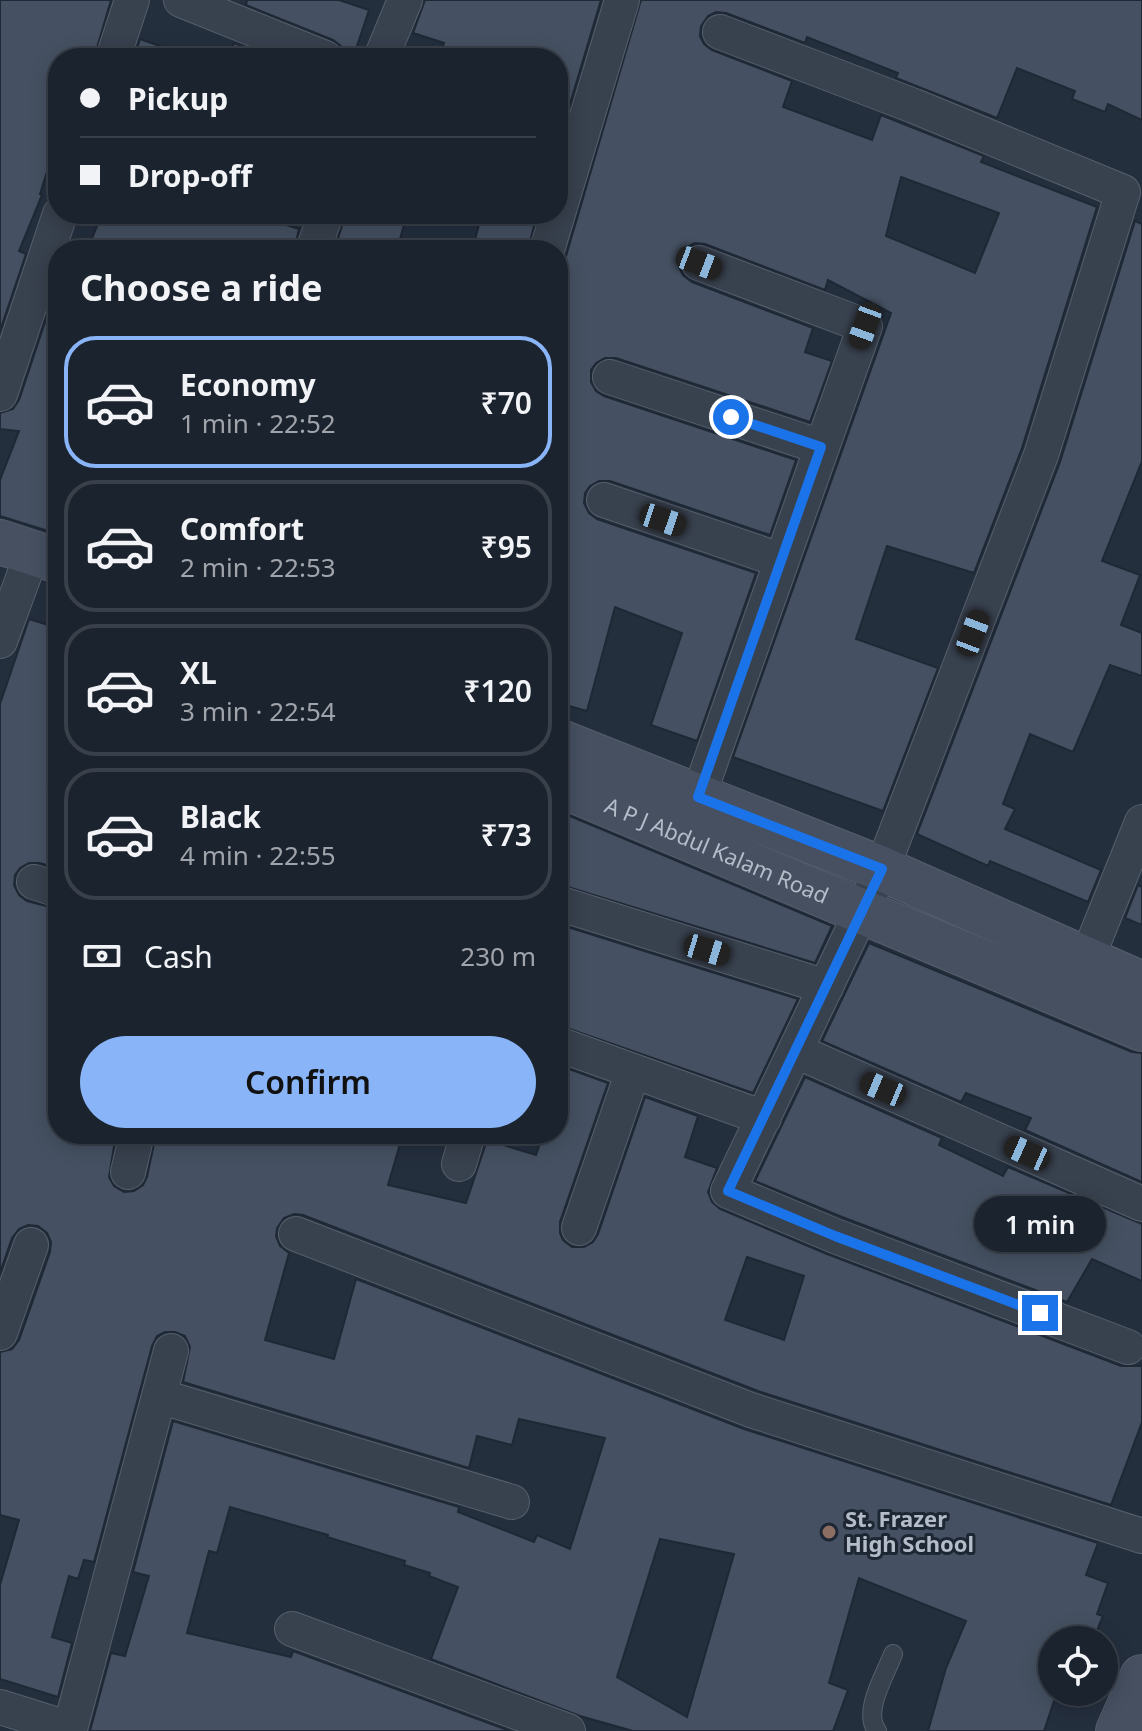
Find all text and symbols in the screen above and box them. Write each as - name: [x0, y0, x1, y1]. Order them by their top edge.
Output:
- text: Pickup: [128, 78, 228, 119]
- text: Drop-off: [128, 155, 252, 196]
- car: [672, 243, 726, 283]
- text: Choose a ride: [80, 263, 322, 312]
- car: [846, 299, 884, 353]
- text: Economy: [180, 364, 316, 405]
- icon: car: [84, 366, 156, 438]
- text: ₹70: [481, 382, 532, 423]
- route start: [713, 399, 749, 435]
- text: 1 min · 22:52: [180, 405, 336, 441]
- car: [636, 501, 690, 539]
- text: Comfort: [180, 508, 304, 549]
- icon: car: [84, 510, 156, 582]
- text: ₹95: [481, 526, 532, 567]
- text: 2 min · 22:53: [180, 549, 336, 585]
- car: [953, 606, 993, 660]
- text: XL: [180, 652, 217, 693]
- icon: car: [84, 654, 156, 726]
- text: ₹120: [463, 670, 532, 711]
- text: 3 min · 22:54: [180, 693, 336, 729]
- street label: A P J Abdul Kalam Road: [601, 789, 833, 910]
- text: Black: [180, 796, 261, 837]
- icon: car: [84, 798, 156, 870]
- text: ₹73: [481, 814, 532, 855]
- text: 4 min · 22:55: [180, 837, 336, 873]
- car: [681, 932, 733, 968]
- icon: cash: [80, 934, 124, 978]
- text: Cash: [144, 936, 213, 977]
- text: 230 m: [460, 938, 536, 974]
- button: Confirm: [80, 1036, 536, 1128]
- car: [856, 1069, 910, 1109]
- car: [1000, 1132, 1054, 1174]
- callout: 1 min: [974, 1197, 1106, 1253]
- text: 1 min: [1005, 1206, 1075, 1242]
- route end: [1022, 1295, 1058, 1331]
- place label: St. Frazer High School: [845, 1503, 974, 1558]
- marker: St. Frazer High School: [820, 1523, 838, 1541]
- map controls: [1038, 1626, 1118, 1706]
- button: locate: [1038, 1626, 1118, 1706]

